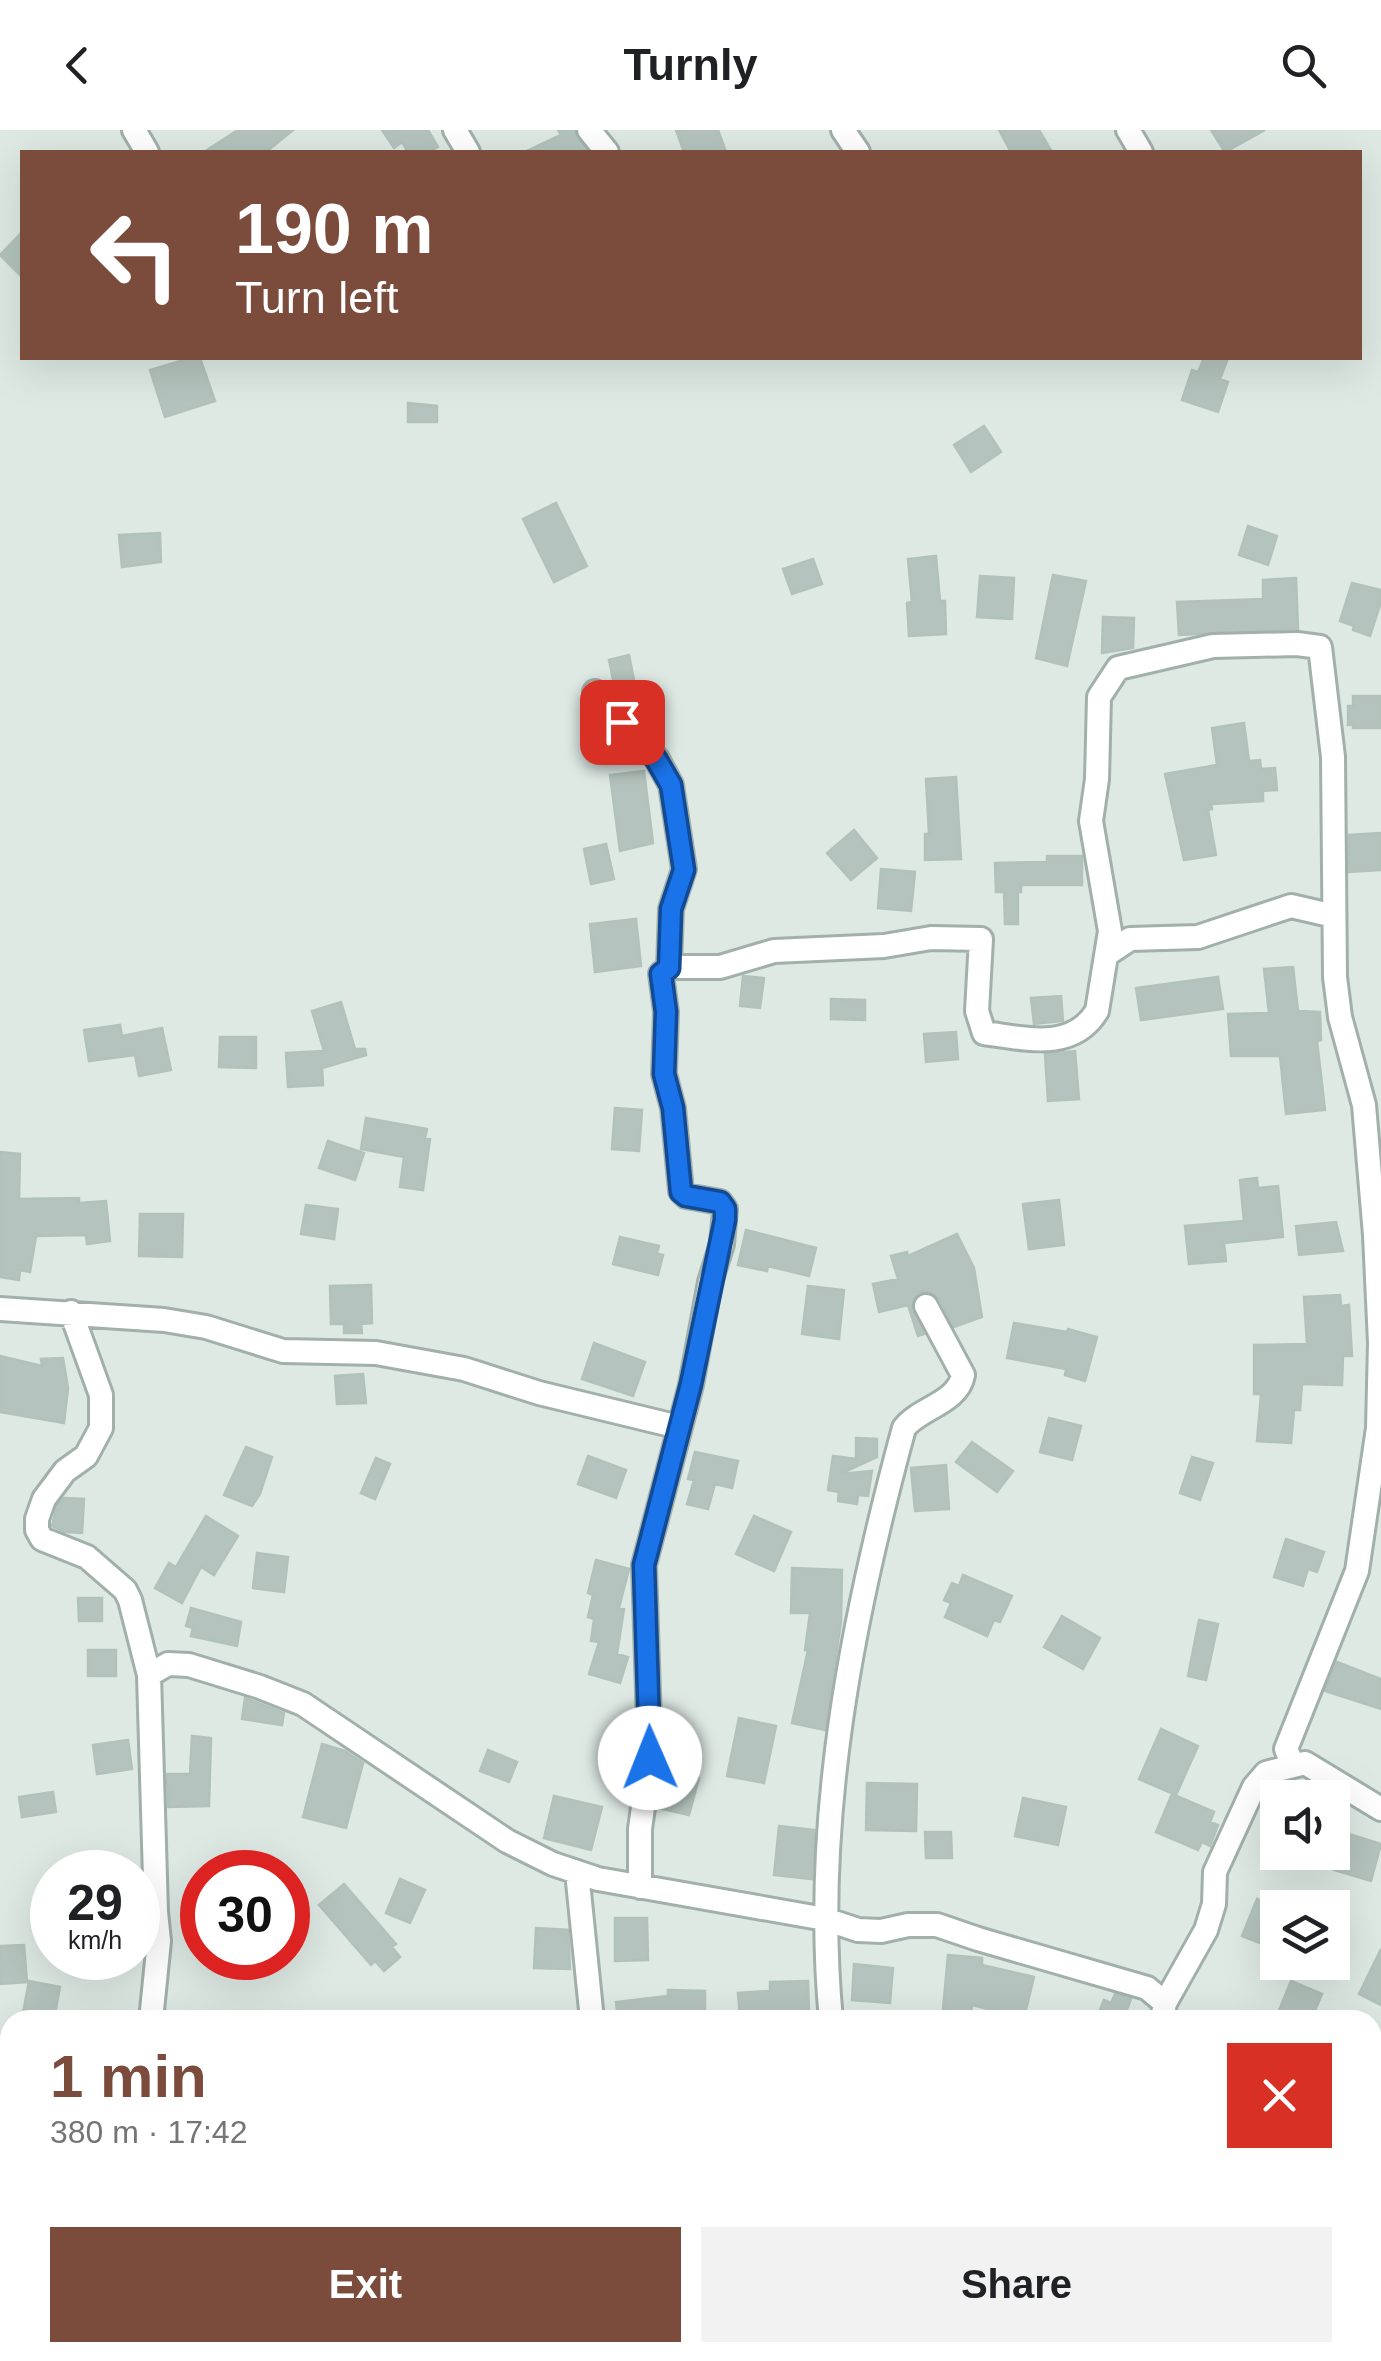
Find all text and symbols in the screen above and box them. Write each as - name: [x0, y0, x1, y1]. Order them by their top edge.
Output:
- icon: back: [50, 38, 105, 93]
- icon: search: [1276, 38, 1331, 93]
- text: Turnly: [623, 39, 758, 90]
- icon: left: [70, 190, 200, 320]
- text: 190 m: [235, 190, 433, 268]
- text: Turn left: [235, 272, 398, 323]
- pin: [580, 680, 665, 765]
- icon: arrive: [595, 695, 650, 750]
- position arrow: [598, 1706, 702, 1810]
- map controls: [1260, 1780, 1350, 1980]
- button: sound: [1260, 1780, 1350, 1870]
- speed limit sign: 30: [180, 1850, 310, 1980]
- text: 29: [67, 1875, 123, 1931]
- button: layers: [1260, 1890, 1350, 1980]
- text: km/h: [68, 1926, 122, 1954]
- text: 1 min: [50, 2043, 207, 2110]
- button: close: [1227, 2043, 1332, 2148]
- text: 380 m · 17:42: [50, 2114, 247, 2150]
- button: Exit: [50, 2227, 681, 2342]
- button: Share: [701, 2227, 1332, 2342]

